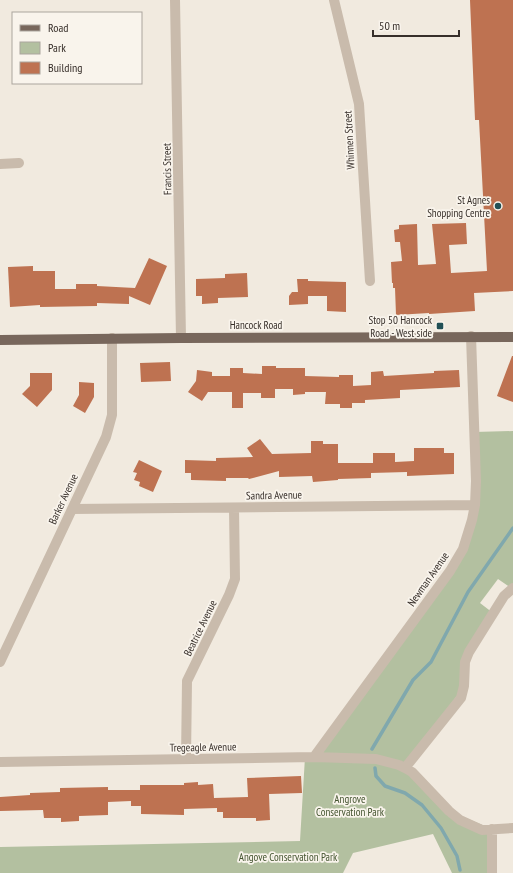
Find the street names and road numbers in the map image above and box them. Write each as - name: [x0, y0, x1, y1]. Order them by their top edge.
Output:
- street label: Whinnen Street: [340, 110, 358, 170]
- street label: Francis Street: [160, 143, 174, 195]
- street label: Hancock Road: [230, 318, 283, 332]
- street label: Barker Avenue: [45, 471, 81, 527]
- street label: Sandra Avenue: [246, 488, 303, 502]
- street label: Newman Avenue: [404, 549, 452, 609]
- street label: Beatrice Avenue: [180, 597, 220, 658]
- street label: Tregeagle Avenue: [169, 739, 237, 755]

